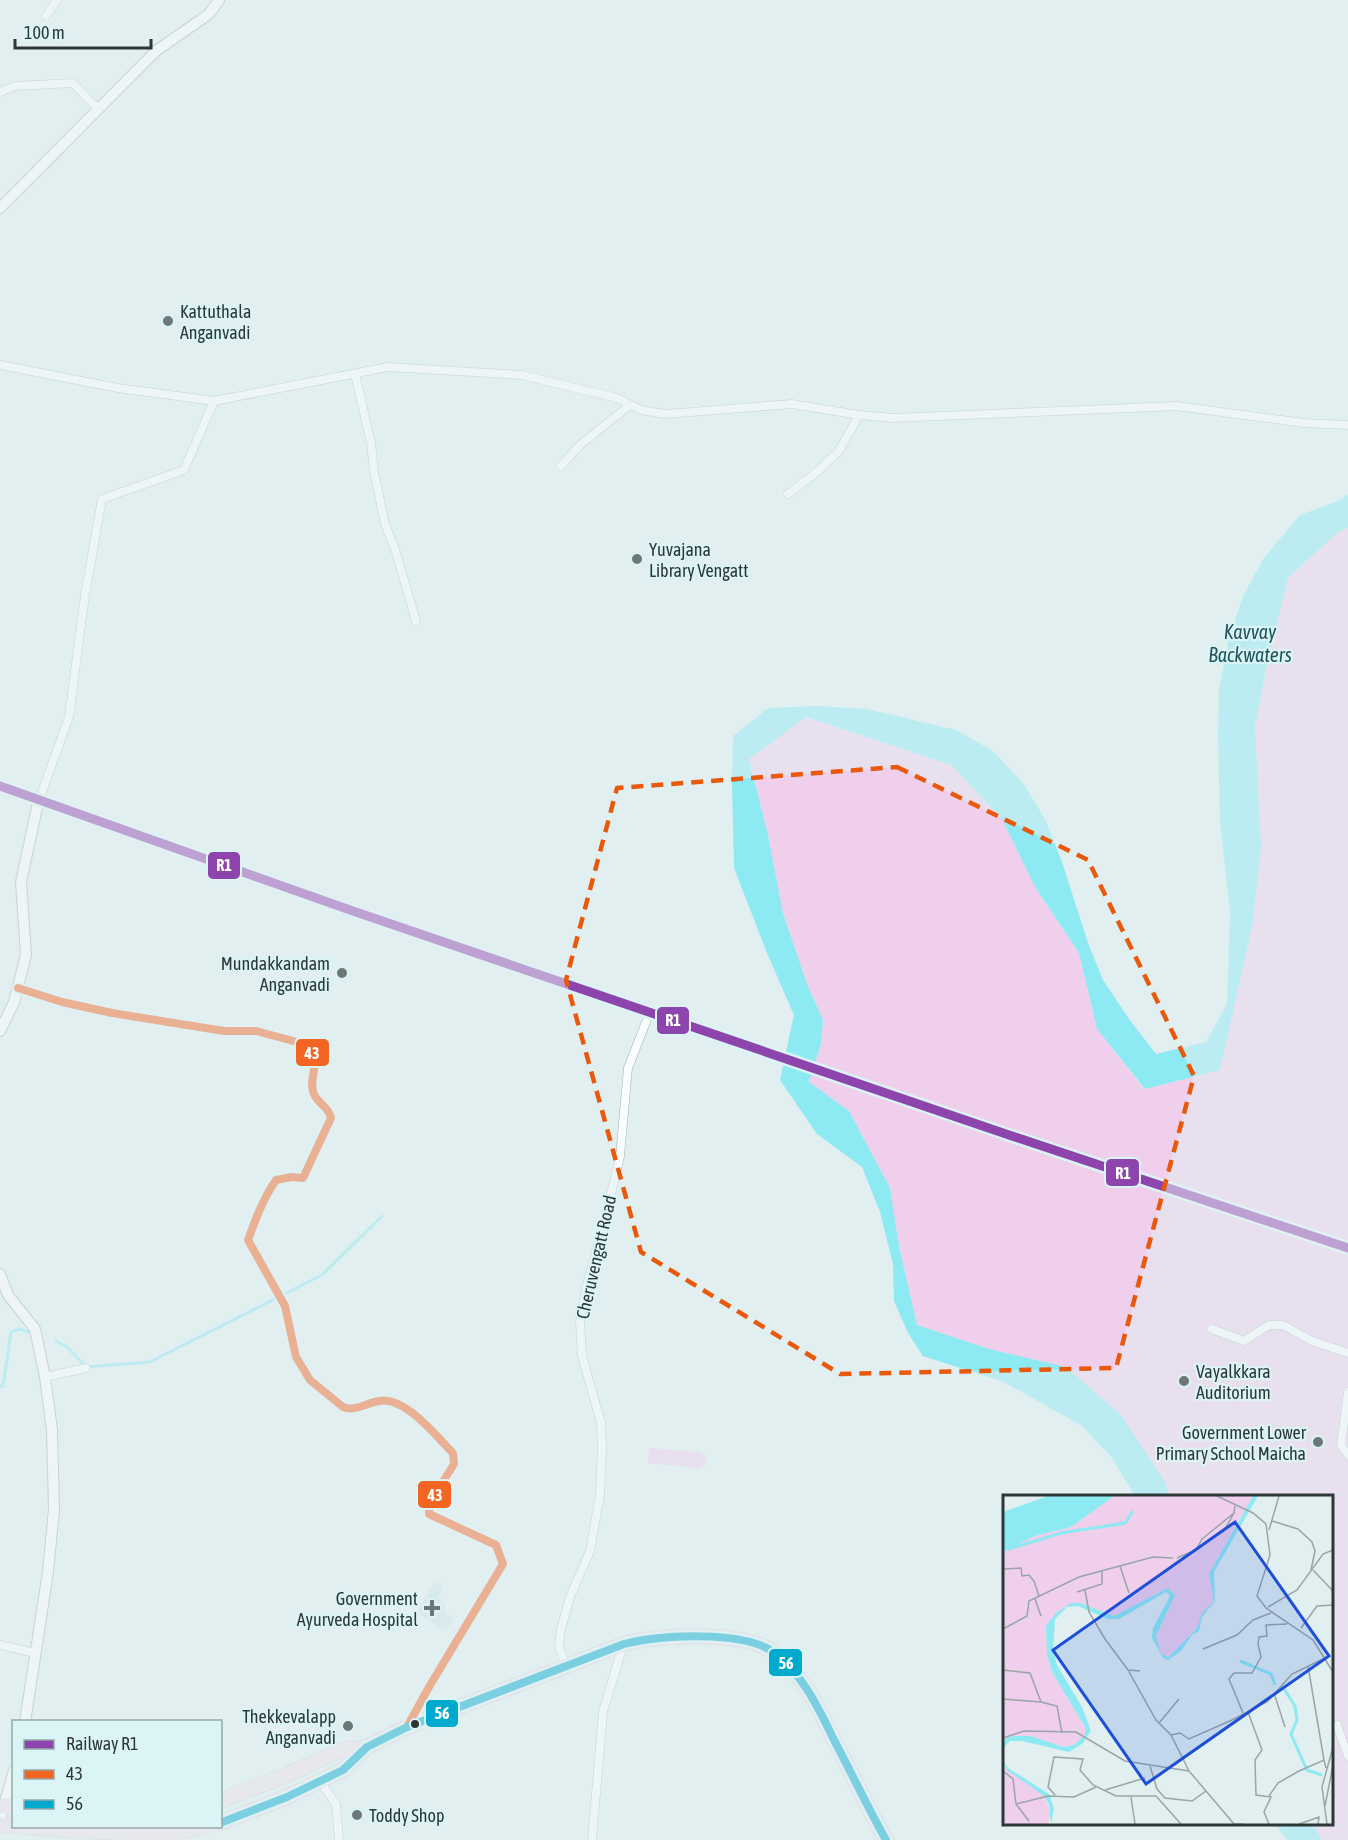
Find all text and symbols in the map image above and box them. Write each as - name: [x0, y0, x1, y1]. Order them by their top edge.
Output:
- scale bar: [15, 12, 152, 50]
- text: 100 m: [24, 22, 65, 43]
- place label: Kattuthala Anganvadi: [180, 301, 251, 343]
- marker: Kattuthala Anganvadi: [161, 314, 175, 328]
- place label: Yuvajana Library Vengatt: [649, 539, 748, 581]
- marker: Yuvajana Library Vengatt: [630, 552, 644, 566]
- water label: Kavvay Backwaters: [1208, 620, 1292, 666]
- line badge: R1: [207, 851, 241, 880]
- text: R1: [216, 856, 232, 874]
- place label: Mundakkandam Anganvadi: [221, 953, 330, 995]
- marker: Mundakkandam Anganvadi: [335, 966, 349, 980]
- line badge: R1: [656, 1006, 690, 1035]
- text: R1: [665, 1011, 681, 1029]
- line badge: 43: [295, 1038, 330, 1067]
- text: 43: [303, 1044, 320, 1062]
- line badge: R1: [1105, 1158, 1140, 1187]
- text: R1: [1115, 1164, 1131, 1182]
- street label: Cheruvengatt Road: [572, 1193, 620, 1321]
- place label: Vayalkkara Auditorium: [1196, 1361, 1271, 1403]
- marker: Vayalkkara Auditorium: [1177, 1374, 1191, 1388]
- place label: Government Lower Primary School Maicha: [1156, 1422, 1307, 1464]
- marker: Government Lower Primary School Maicha: [1311, 1435, 1325, 1449]
- line badge: 43: [417, 1480, 452, 1509]
- text: 43: [426, 1486, 443, 1504]
- inset map: [1003, 1495, 1333, 1825]
- place label: Government Ayurveda Hospital: [297, 1588, 418, 1630]
- marker: Government Ayurveda Hospital: [423, 1599, 441, 1617]
- line badge: 56: [768, 1648, 803, 1677]
- text: 56: [778, 1654, 794, 1672]
- line badge: 56: [425, 1699, 459, 1728]
- text: 56: [434, 1704, 450, 1722]
- place label: Thekkevalapp Anganvadi: [242, 1706, 336, 1748]
- unlabelled marker: [409, 1718, 421, 1730]
- marker: Thekkevalapp Anganvadi: [341, 1719, 355, 1733]
- legend: [12, 1720, 222, 1828]
- text: Railway R1: [66, 1733, 138, 1754]
- text: 43: [66, 1763, 83, 1784]
- text: 56: [66, 1793, 83, 1814]
- place label: Toddy Shop: [369, 1805, 445, 1826]
- marker: Toddy Shop: [350, 1808, 364, 1822]

